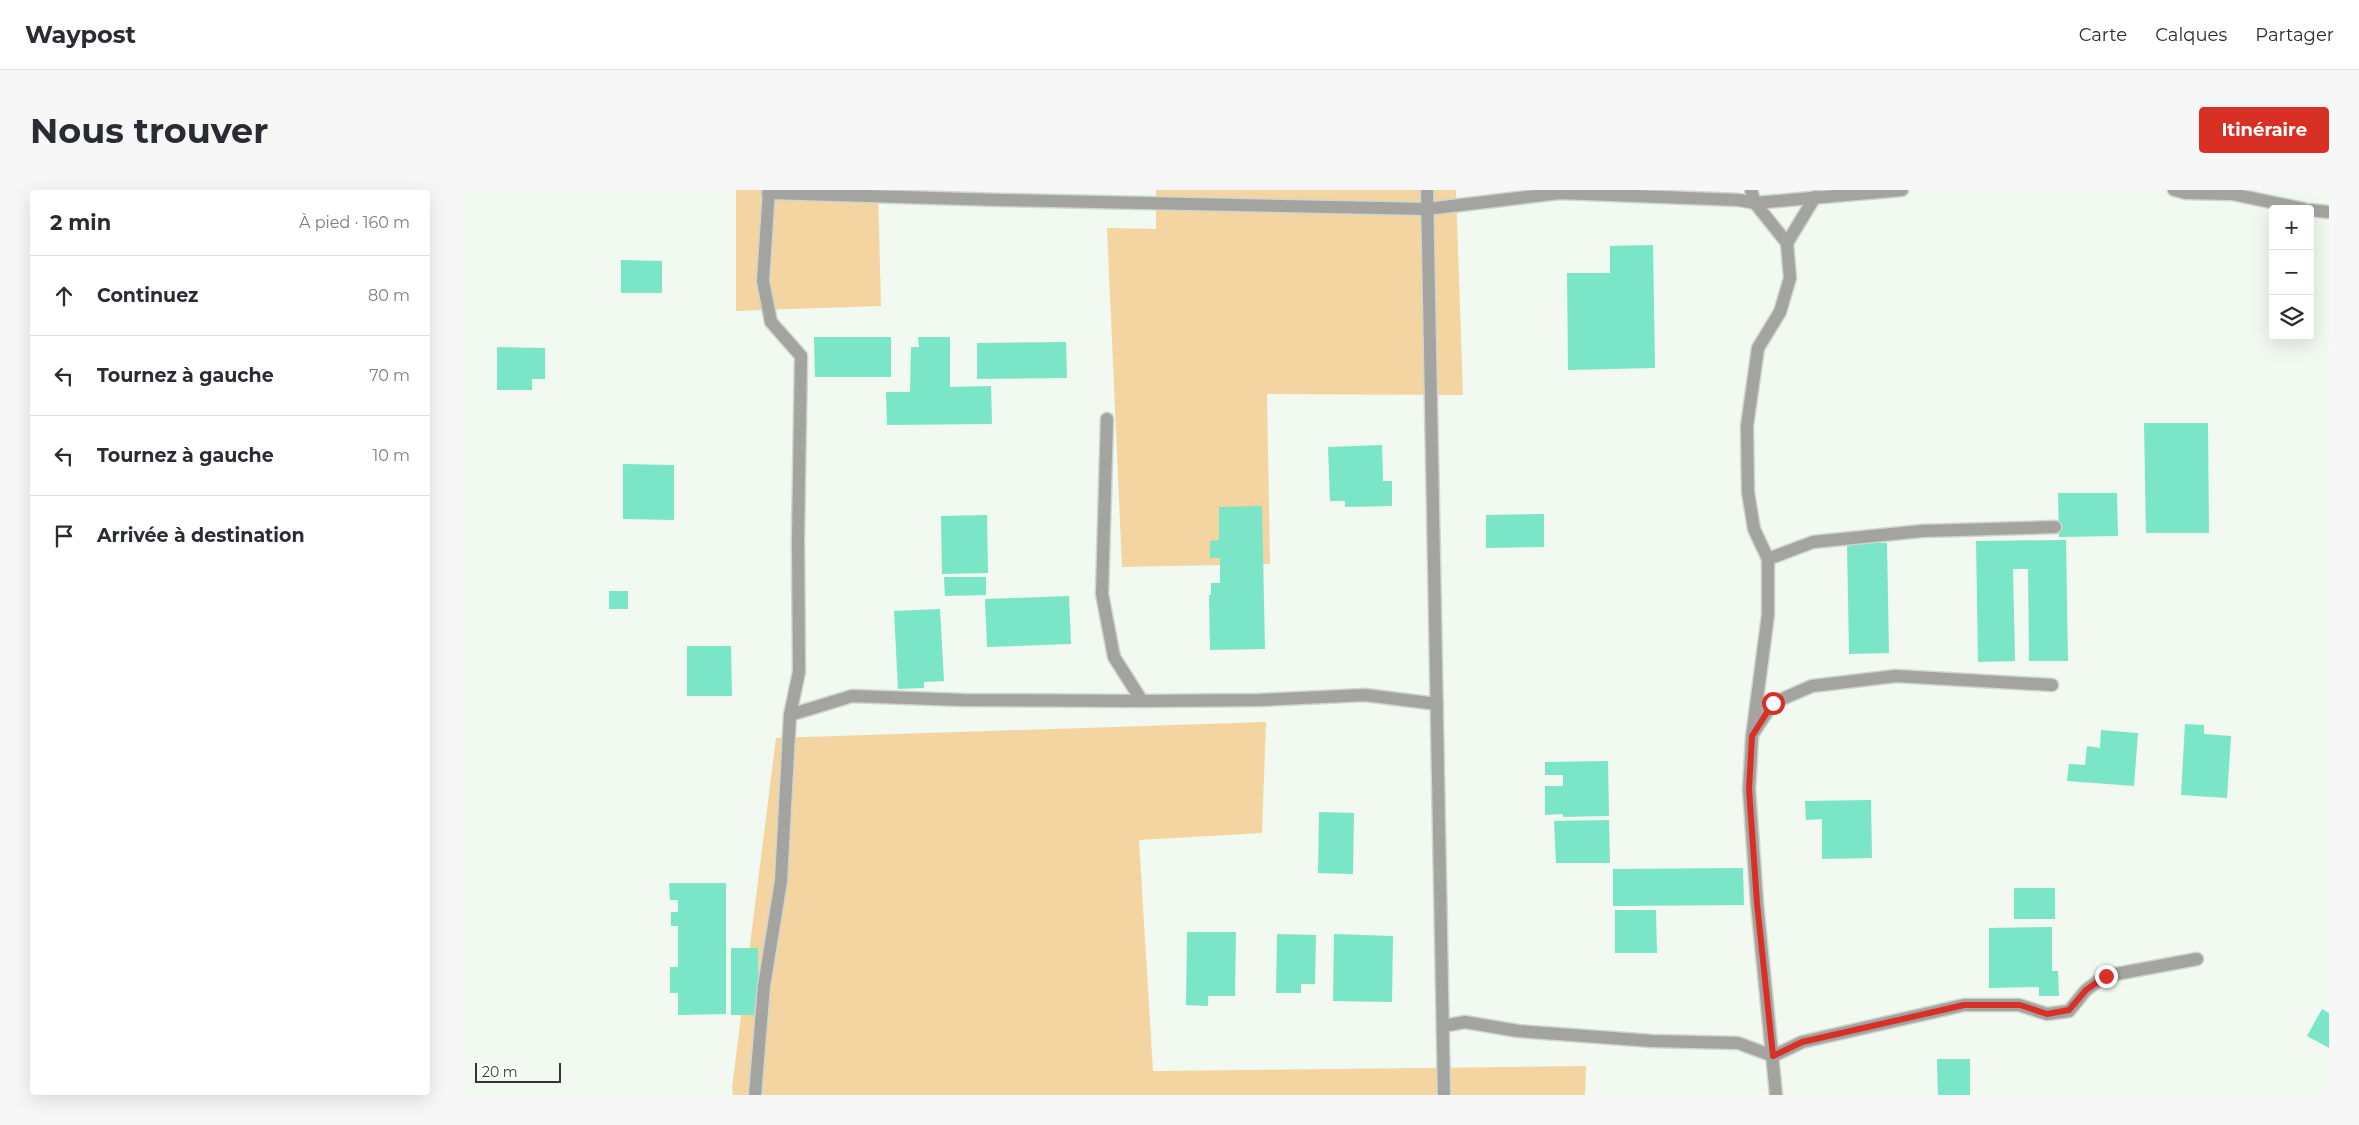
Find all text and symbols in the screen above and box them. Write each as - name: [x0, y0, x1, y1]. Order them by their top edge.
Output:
- text: Waypost: [25, 20, 136, 49]
- text: Carte: [2079, 24, 2127, 46]
- text: Calques: [2155, 24, 2227, 46]
- text: Partager: [2255, 24, 2334, 46]
- button: Itinéraire: [2199, 107, 2329, 153]
- text: Nous trouver: [30, 109, 268, 152]
- map controls: [2269, 205, 2314, 340]
- button: +: [2269, 205, 2314, 250]
- text: 2 min: [50, 210, 111, 235]
- text: À pied · 160 m: [299, 213, 410, 232]
- button: −: [2269, 250, 2314, 295]
- icon: ahead: [50, 282, 78, 310]
- text: Continuez: [97, 284, 198, 307]
- text: 80 m: [368, 286, 410, 305]
- button: layers: [2269, 295, 2314, 340]
- icon: left: [50, 362, 78, 390]
- text: Tournez à gauche: [97, 364, 274, 387]
- text: 70 m: [369, 366, 410, 385]
- icon: left: [50, 442, 78, 470]
- text: Tournez à gauche: [97, 444, 274, 467]
- text: 10 m: [372, 446, 410, 465]
- icon: arrive: [50, 522, 78, 550]
- text: Arrivée à destination: [97, 524, 305, 547]
- route start: [1762, 692, 1785, 715]
- route end: [2095, 965, 2118, 988]
- scale bar: [475, 1060, 561, 1083]
- text: 20 m: [482, 1063, 518, 1081]

